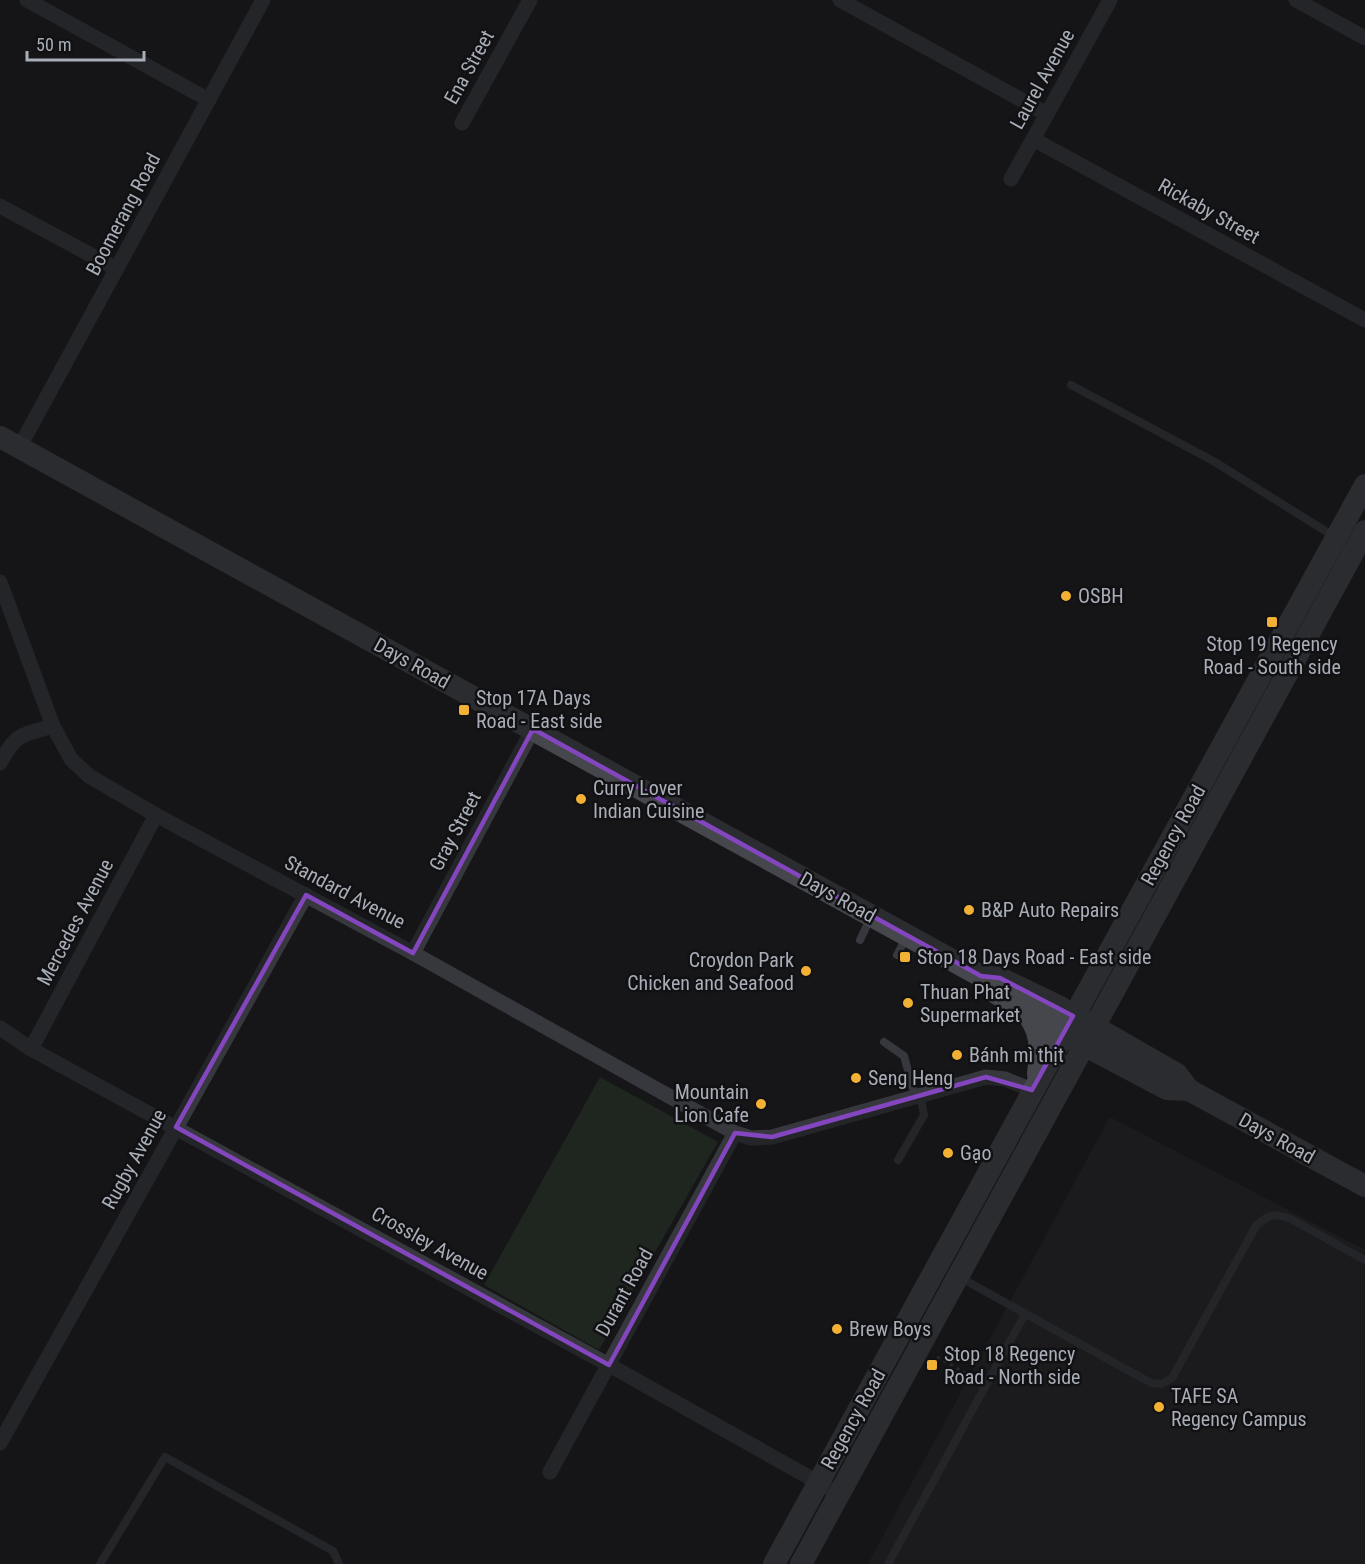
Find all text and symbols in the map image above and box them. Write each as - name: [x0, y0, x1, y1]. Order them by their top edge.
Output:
- scale bar: [27, 24, 144, 62]
- street label: Laurel Avenue: [1005, 25, 1079, 133]
- street label: Ena Street: [439, 26, 499, 108]
- text: 50 m: [36, 34, 71, 55]
- street label: Boomerang Road: [81, 149, 165, 279]
- street label: Rickaby Street: [1154, 173, 1264, 249]
- place label: OSBH: [1078, 584, 1124, 608]
- marker: OSBH: [1059, 589, 1073, 603]
- marker: Stop 19 Regency Road - South side: [1265, 615, 1279, 629]
- street label: Days Road: [370, 632, 454, 694]
- place label: Stop 19 Regency Road - South side: [1203, 632, 1341, 679]
- place label: Stop 17A Days Road - East side: [476, 686, 602, 733]
- marker: Stop 17A Days Road - East side: [457, 703, 471, 717]
- place label: Curry Lover Indian Cuisine: [593, 776, 704, 823]
- street label: Regency Road: [1136, 781, 1210, 889]
- street label: Gray Street: [424, 787, 486, 875]
- marker: Curry Lover Indian Cuisine: [574, 792, 588, 806]
- street label: Standard Avenue: [281, 850, 409, 934]
- street label: Mercedes Avenue: [32, 855, 118, 989]
- street label: Days Road: [796, 866, 880, 928]
- place label: B&P Auto Repairs: [981, 898, 1119, 922]
- marker: B&P Auto Repairs: [962, 903, 976, 917]
- place label: Stop 18 Days Road - East side: [917, 945, 1151, 969]
- place label: Croydon Park Chicken and Seafood: [627, 948, 794, 995]
- marker: Stop 18 Days Road - East side: [898, 950, 912, 964]
- marker: Croydon Park Chicken and Seafood: [799, 964, 813, 978]
- place label: Thuan Phat Supermarket: [920, 980, 1020, 1027]
- marker: Thuan Phat Supermarket: [901, 996, 915, 1010]
- place label: Bánh mì thịt: [969, 1043, 1064, 1067]
- marker: Bánh mì thịt: [950, 1048, 964, 1062]
- place label: Seng Heng: [868, 1066, 953, 1090]
- marker: Seng Heng: [849, 1071, 863, 1085]
- place label: Mountain Lion Cafe: [674, 1080, 749, 1127]
- marker: Mountain Lion Cafe: [754, 1097, 768, 1111]
- street label: Rugby Avenue: [97, 1105, 171, 1213]
- street label: Days Road: [1235, 1107, 1319, 1169]
- place label: Gạo: [960, 1141, 991, 1165]
- marker: Gạo: [941, 1146, 955, 1160]
- street label: Crossley Avenue: [367, 1201, 493, 1285]
- street label: Durant Road: [590, 1244, 658, 1340]
- place label: Brew Boys: [849, 1317, 931, 1341]
- marker: Brew Boys: [830, 1322, 844, 1336]
- place label: Stop 18 Regency Road - North side: [944, 1342, 1080, 1389]
- marker: Stop 18 Regency Road - North side: [925, 1358, 939, 1372]
- street label: Regency Road: [816, 1365, 890, 1473]
- place label: TAFE SA Regency Campus: [1171, 1384, 1307, 1431]
- marker: TAFE SA Regency Campus: [1152, 1400, 1166, 1414]

